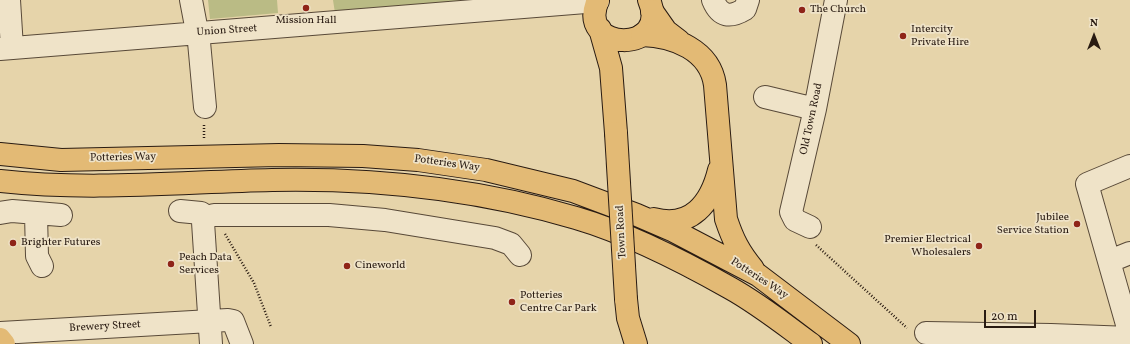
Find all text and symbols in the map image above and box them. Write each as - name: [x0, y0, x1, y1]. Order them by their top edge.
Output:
- marker: Mission Hall: [301, 3, 311, 13]
- place label: The Church: [810, 3, 866, 17]
- marker: The Church: [797, 5, 807, 15]
- place label: Mission Hall: [275, 14, 337, 28]
- north arrow: [1074, 16, 1114, 56]
- text: N: [1090, 16, 1098, 31]
- street label: Union Street: [196, 22, 258, 40]
- place label: Intercity Private Hire: [911, 23, 969, 49]
- marker: Intercity Private Hire: [898, 31, 908, 41]
- street label: Old Town Road: [798, 82, 826, 156]
- street label: Potteries Way: [90, 151, 156, 165]
- street label: Potteries Way: [413, 153, 481, 175]
- street label: Town Road: [614, 205, 630, 259]
- place label: Jubilee Service Station: [997, 211, 1069, 237]
- marker: Jubilee Service Station: [1072, 219, 1082, 229]
- place label: Premier Electrical Wholesalers: [884, 233, 971, 259]
- place label: Brighter Futures: [21, 236, 100, 250]
- marker: Brighter Futures: [8, 238, 18, 248]
- marker: Premier Electrical Wholesalers: [974, 241, 984, 251]
- place label: Peach Data Services: [179, 251, 232, 277]
- street label: Potteries Way: [728, 255, 790, 303]
- marker: Peach Data Services: [166, 259, 176, 269]
- place label: Cineworld: [355, 259, 406, 273]
- marker: Cineworld: [342, 261, 352, 271]
- place label: Potteries Centre Car Park: [520, 289, 597, 315]
- marker: Potteries Centre Car Park: [507, 297, 517, 307]
- scale bar: [986, 302, 1038, 328]
- text: 20 m: [991, 309, 1018, 325]
- street label: Brewery Street: [69, 319, 141, 335]

